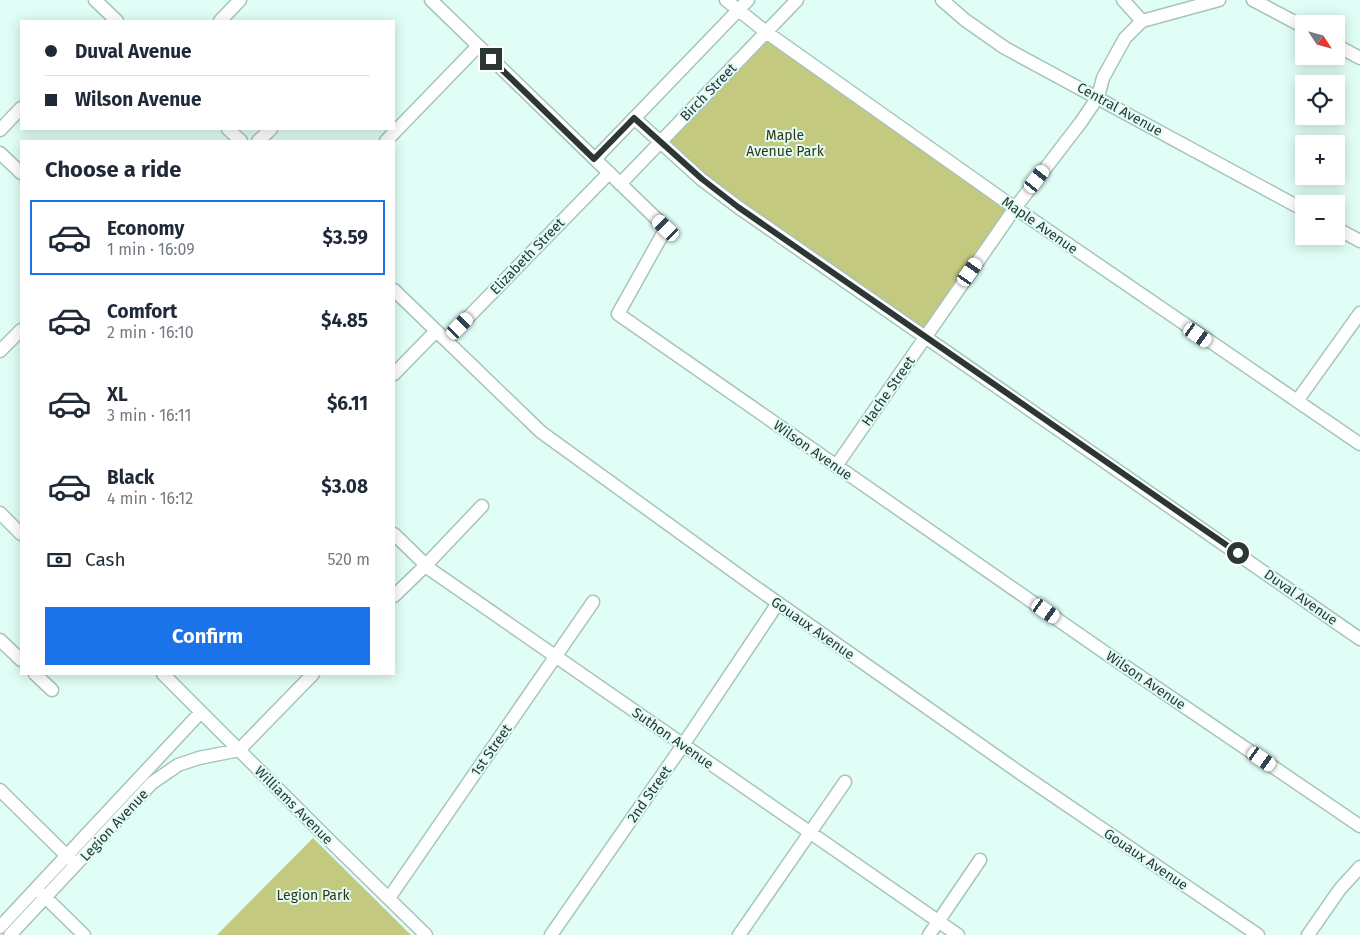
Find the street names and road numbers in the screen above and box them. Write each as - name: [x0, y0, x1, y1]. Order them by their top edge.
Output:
- street label: Birch Street: [677, 59, 741, 125]
- street label: Central Avenue: [1074, 79, 1165, 140]
- street label: Maple Avenue: [999, 193, 1081, 258]
- street label: Elizabeth Street: [487, 214, 569, 298]
- street label: Hache Street: [858, 352, 919, 429]
- street label: Wilson Avenue: [770, 417, 856, 484]
- street label: Duval Avenue: [1261, 566, 1341, 629]
- street label: Gouaux Avenue: [768, 593, 858, 663]
- street label: Wilson Avenue: [1103, 647, 1189, 713]
- street label: Suthon Avenue: [629, 704, 717, 773]
- street label: 1st Street: [467, 720, 516, 779]
- street label: 2nd Street: [624, 762, 676, 826]
- street label: Williams Avenue: [251, 763, 336, 848]
- street label: Legion Avenue: [77, 786, 152, 865]
- street label: Gouaux Avenue: [1100, 825, 1191, 894]

